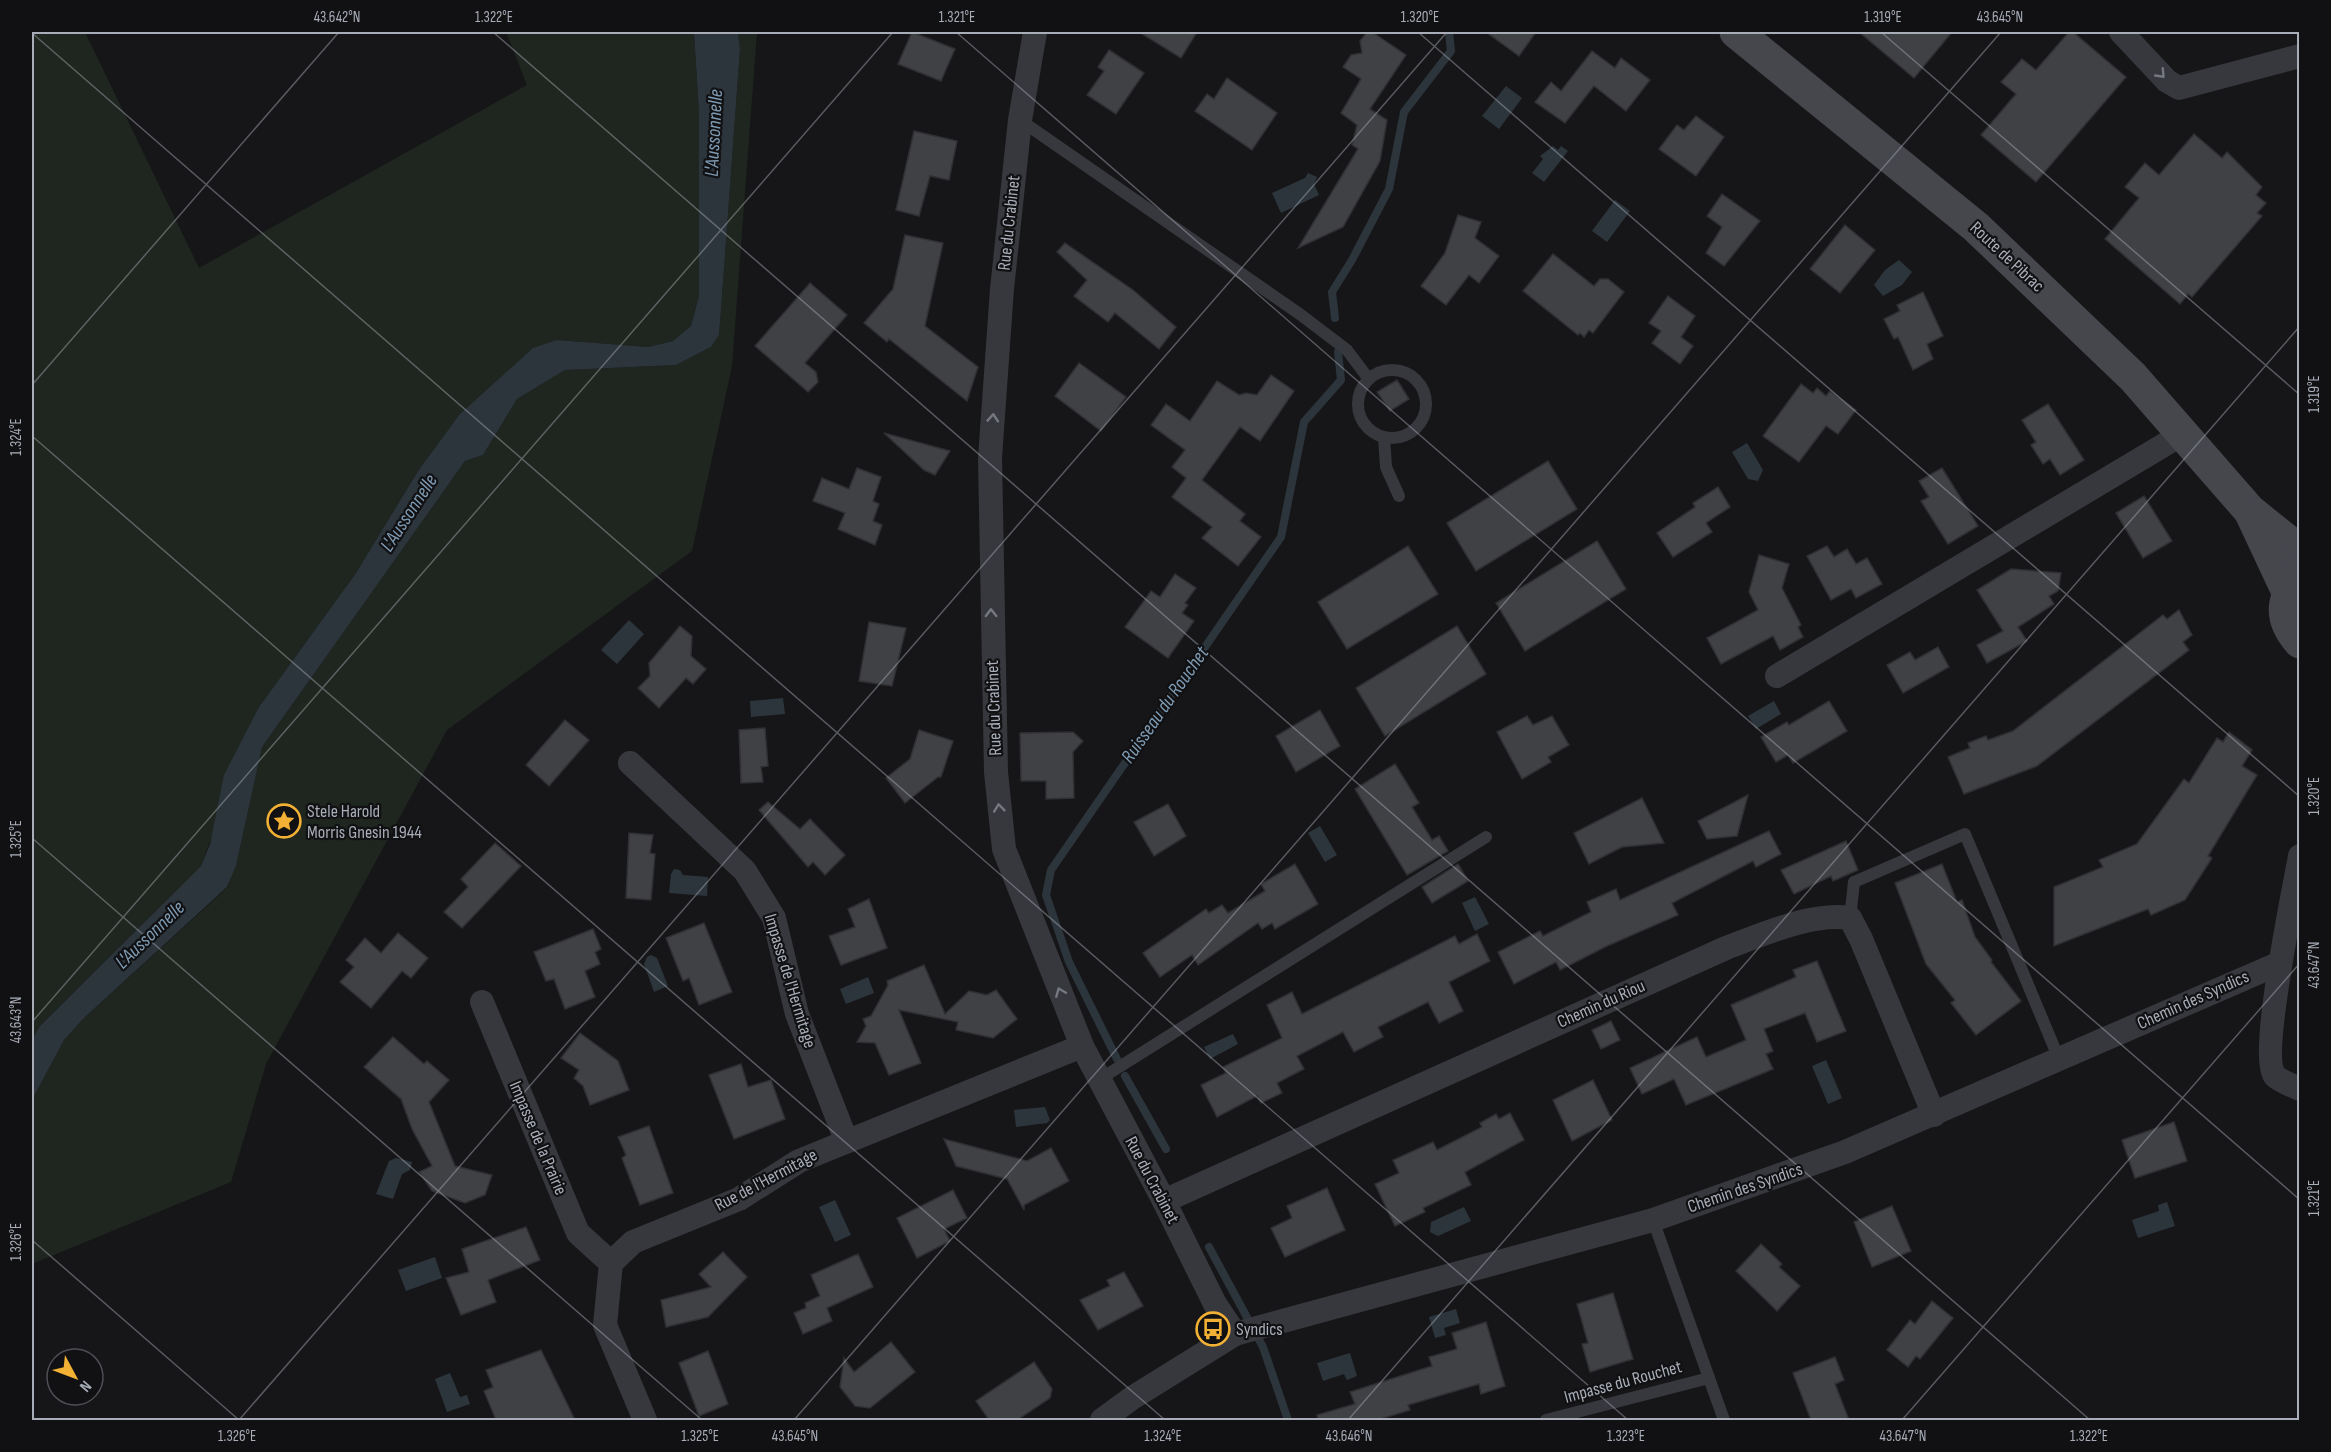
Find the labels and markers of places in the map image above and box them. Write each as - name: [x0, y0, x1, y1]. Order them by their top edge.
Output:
- place label: Stele Harold Morris Gnesin 1944: [307, 801, 422, 843]
- place icon: Stele Harold Morris Gnesin 1944: [266, 803, 302, 839]
- bus stop icon: Syndics: [1195, 1311, 1231, 1347]
- place label: Syndics: [1236, 1319, 1283, 1340]

